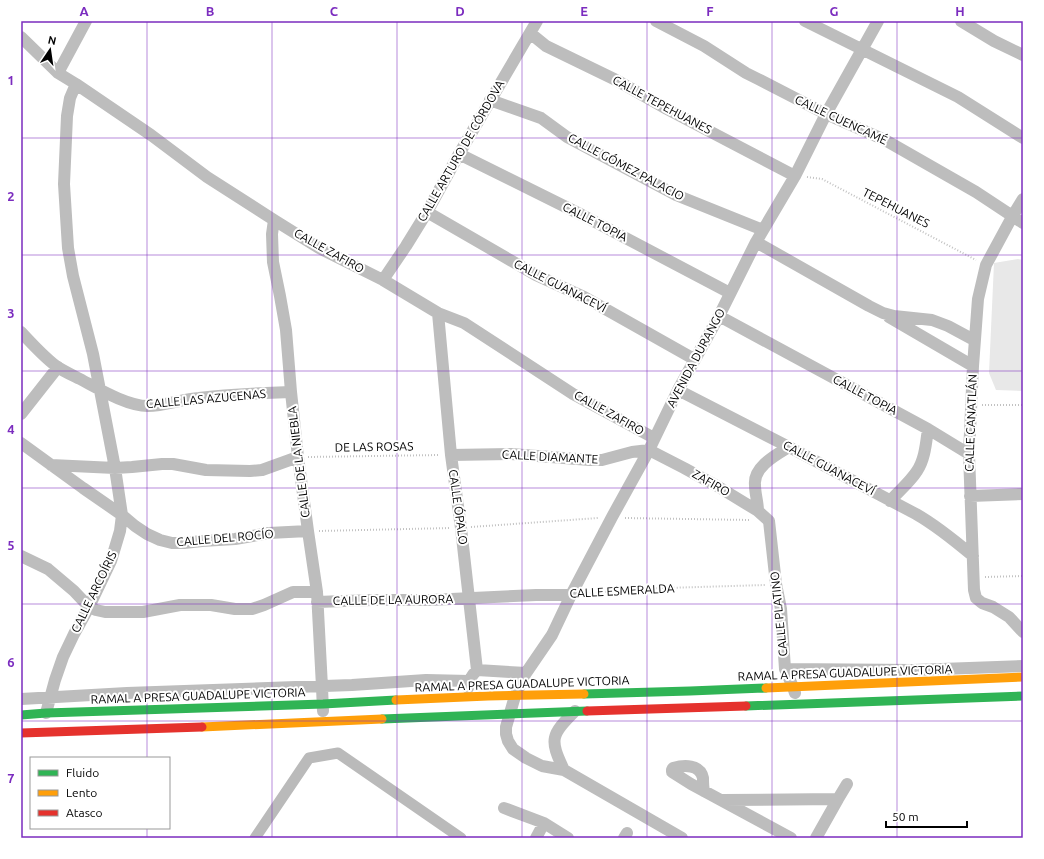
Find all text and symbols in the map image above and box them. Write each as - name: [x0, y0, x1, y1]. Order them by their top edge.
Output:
- text: A: [79, 4, 89, 18]
- text: B: [206, 4, 215, 18]
- text: C: [330, 4, 339, 18]
- text: D: [455, 4, 465, 18]
- text: E: [580, 4, 588, 18]
- text: F: [706, 4, 714, 18]
- text: G: [830, 4, 839, 18]
- text: H: [955, 4, 965, 18]
- north arrow: [30, 30, 70, 70]
- text: N: [47, 33, 58, 47]
- text: 1: [7, 73, 15, 87]
- street label: CALLE TEPEHUANES: [610, 73, 714, 136]
- street label: CALLE ARTURO DE CÓRDOVA: [415, 78, 507, 224]
- street label: CALLE CUENCAMÉ: [793, 92, 890, 147]
- street label: CALLE GÓMEZ PALACIO: [566, 130, 686, 203]
- street label: TEPEHUANES: [861, 185, 932, 230]
- text: 2: [7, 189, 15, 203]
- street label: CALLE TOPIA: [561, 200, 630, 244]
- street label: CALLE ZAFIRO: [292, 226, 367, 275]
- street label: CALLE GUANACEVÍ: [512, 257, 609, 315]
- text: 3: [7, 306, 15, 320]
- street label: AVENIDA DURANGO: [664, 306, 727, 409]
- street label: CALLE TOPIA: [831, 372, 900, 417]
- street label: CALLE CANATLÁN: [962, 374, 979, 472]
- street label: CALLE LAS AZUCENAS: [145, 387, 267, 410]
- street label: CALLE ZAFIRO: [572, 388, 647, 437]
- street label: CALLE DE LA NIEBLA: [285, 405, 312, 519]
- text: 4: [7, 422, 15, 436]
- street label: CALLE GUANACEVÍ: [781, 438, 878, 498]
- street label: DE LAS ROSAS: [334, 439, 413, 454]
- street label: CALLE DIAMANTE: [501, 447, 599, 466]
- street label: ZAFIRO: [690, 467, 732, 498]
- street label: CALLE ÓPALO: [447, 468, 470, 545]
- street label: CALLE DEL ROCÍO: [176, 527, 274, 548]
- text: 5: [7, 538, 15, 552]
- street label: CALLE ARCOÍRIS: [68, 549, 119, 635]
- street label: CALLE PLATINO: [768, 571, 789, 657]
- street label: CALLE ESMERALDA: [569, 581, 675, 600]
- street label: CALLE DE LA AURORA: [333, 592, 454, 607]
- text: 6: [7, 655, 15, 669]
- street label: RAMAL A PRESA GUADALUPE VICTORIA: [737, 662, 953, 683]
- street label: RAMAL A PRESA GUADALUPE VICTORIA: [414, 673, 630, 694]
- street label: RAMAL A PRESA GUADALUPE VICTORIA: [90, 685, 306, 706]
- legend: [30, 757, 170, 829]
- text: Fluido: [66, 766, 99, 779]
- text: 7: [7, 771, 15, 785]
- text: Lento: [66, 786, 97, 799]
- scale bar: [886, 803, 967, 829]
- text: Atasco: [66, 806, 102, 819]
- text: 50 m: [892, 810, 919, 823]

